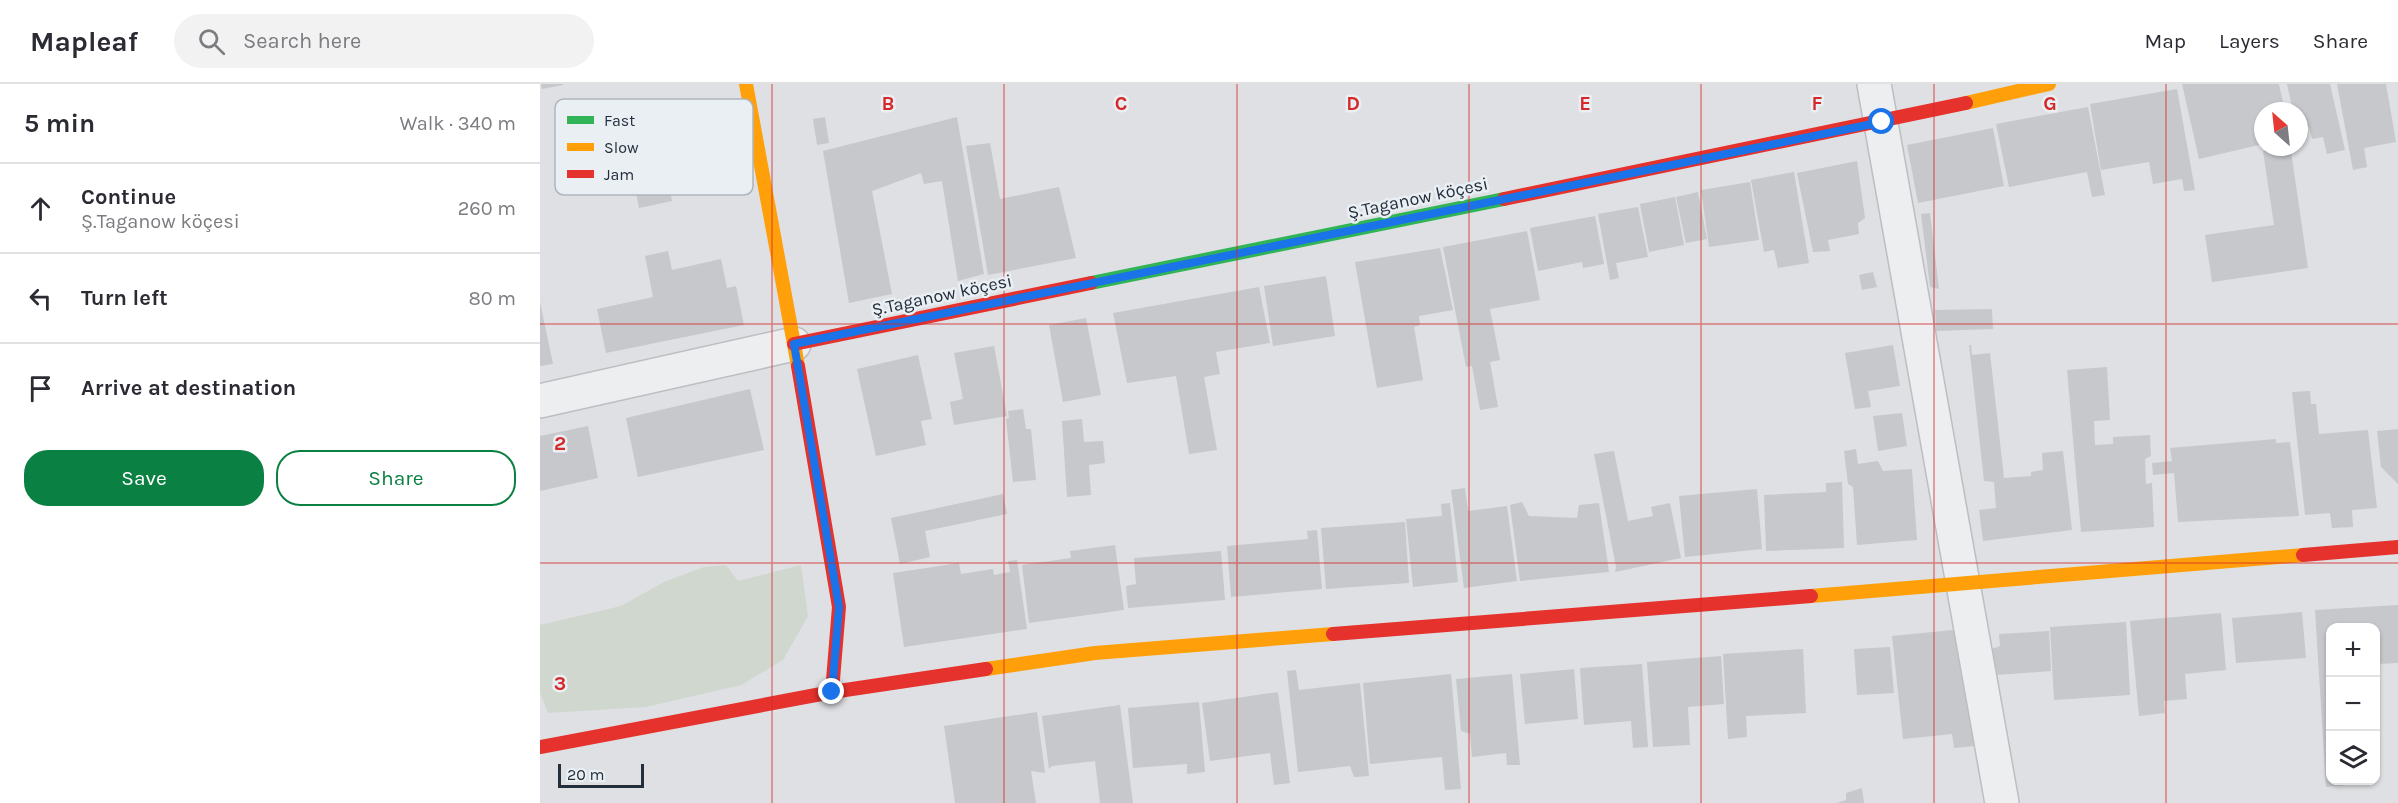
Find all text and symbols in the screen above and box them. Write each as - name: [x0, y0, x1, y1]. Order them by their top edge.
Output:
- search box: [174, 14, 594, 68]
- text: Mapleaf: [30, 25, 138, 58]
- icon: search: [195, 25, 228, 58]
- text: Search here: [243, 28, 361, 54]
- text: Map: [2144, 29, 2186, 53]
- text: Layers: [2219, 29, 2280, 53]
- text: Share: [2313, 29, 2368, 53]
- text: B: [882, 92, 894, 115]
- text: C: [1115, 92, 1127, 115]
- text: D: [1346, 92, 1360, 115]
- text: E: [1579, 92, 1591, 115]
- text: F: [1812, 92, 1823, 115]
- text: G: [2043, 92, 2057, 115]
- legend: [555, 99, 753, 195]
- north arrow: [2254, 102, 2308, 156]
- text: 5 min: [24, 108, 95, 139]
- route start: [1868, 108, 1894, 134]
- text: Fast: [604, 111, 635, 130]
- text: Walk · 340 m: [400, 112, 516, 135]
- text: Slow: [604, 138, 639, 157]
- text: Jam: [604, 165, 634, 184]
- street label: Ş.Taganow köçesi: [1346, 172, 1490, 224]
- text: Continue: [81, 184, 176, 210]
- icon: ahead: [24, 192, 57, 225]
- text: 260 m: [458, 197, 516, 220]
- text: Ş.Taganow köçesi: [81, 210, 240, 233]
- street label: Ş.Taganow köçesi: [870, 269, 1014, 321]
- icon: left: [24, 282, 57, 315]
- text: Turn left: [81, 285, 168, 311]
- text: 80 m: [468, 287, 516, 310]
- icon: arrive: [24, 372, 57, 405]
- text: Arrive at destination: [81, 375, 296, 401]
- text: 2: [554, 432, 566, 455]
- button: Save: [24, 450, 264, 506]
- button: Share: [276, 450, 516, 506]
- map controls: [2326, 623, 2380, 785]
- button: +: [2326, 623, 2380, 677]
- text: 3: [554, 672, 566, 695]
- button: −: [2326, 677, 2380, 731]
- route end: [818, 678, 844, 704]
- button: layers: [2326, 731, 2380, 785]
- scale bar: [558, 761, 644, 788]
- text: 20 m: [567, 765, 605, 784]

